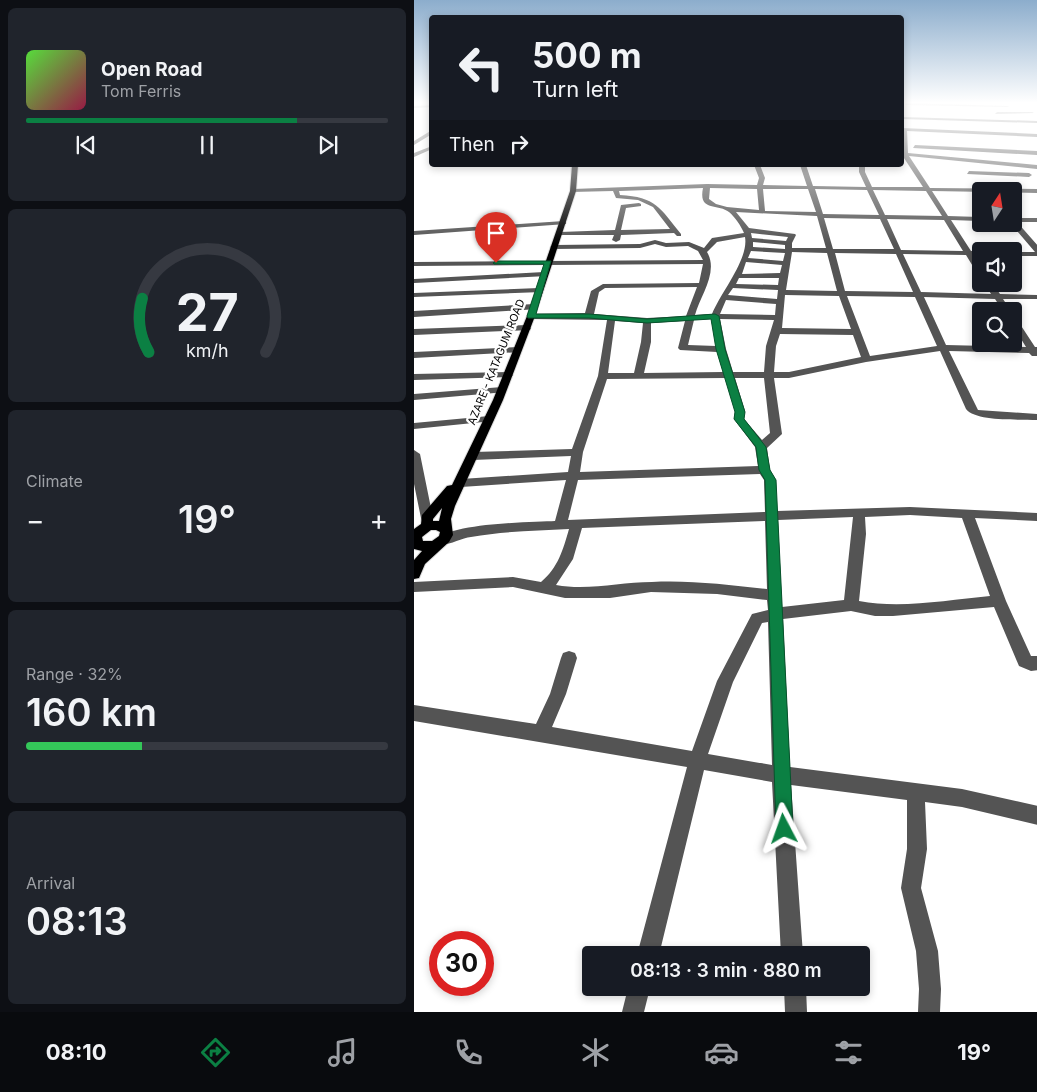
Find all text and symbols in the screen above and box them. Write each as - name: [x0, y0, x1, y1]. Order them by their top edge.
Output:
- text: 500 m: [532, 34, 642, 76]
- icon: left: [449, 35, 514, 100]
- text: Open Road: [101, 58, 202, 81]
- text: Turn left: [532, 76, 618, 102]
- text: Tom Ferris: [101, 81, 181, 101]
- icon: right: [505, 130, 533, 158]
- icon: previous: [72, 131, 100, 159]
- icon: pause: [193, 131, 221, 159]
- icon: next: [314, 131, 342, 159]
- text: Then: [449, 133, 495, 156]
- north arrow: [972, 182, 1022, 232]
- map controls: [972, 182, 1022, 352]
- pin: [475, 212, 517, 263]
- icon: arrive: [482, 219, 510, 247]
- button: sound: [972, 242, 1022, 292]
- text: 27: [176, 281, 239, 344]
- street label: AZARE - KATAGUM ROAD: [464, 297, 528, 427]
- button: search: [972, 302, 1022, 352]
- text: km/h: [186, 340, 228, 361]
- text: Climate: [26, 471, 83, 491]
- text: 19°: [178, 496, 236, 542]
- text: −: [26, 503, 45, 537]
- text: +: [369, 503, 388, 537]
- text: Range · 32%: [26, 664, 123, 684]
- text: 160 km: [26, 689, 157, 735]
- position arrow: [757, 802, 809, 854]
- text: Arrival: [26, 873, 75, 893]
- text: 08:13: [26, 898, 128, 944]
- speed limit sign: 30: [429, 931, 494, 996]
- text: 08:13 · 3 min · 880 m: [630, 959, 822, 982]
- icon: directions: [198, 1035, 233, 1070]
- icon: music: [325, 1035, 360, 1070]
- icon: phone: [451, 1035, 486, 1070]
- icon: climate: [578, 1035, 613, 1070]
- icon: car: [704, 1035, 739, 1070]
- icon: filters: [831, 1035, 866, 1070]
- text: 08:10: [46, 1039, 107, 1065]
- text: 19°: [957, 1039, 991, 1065]

